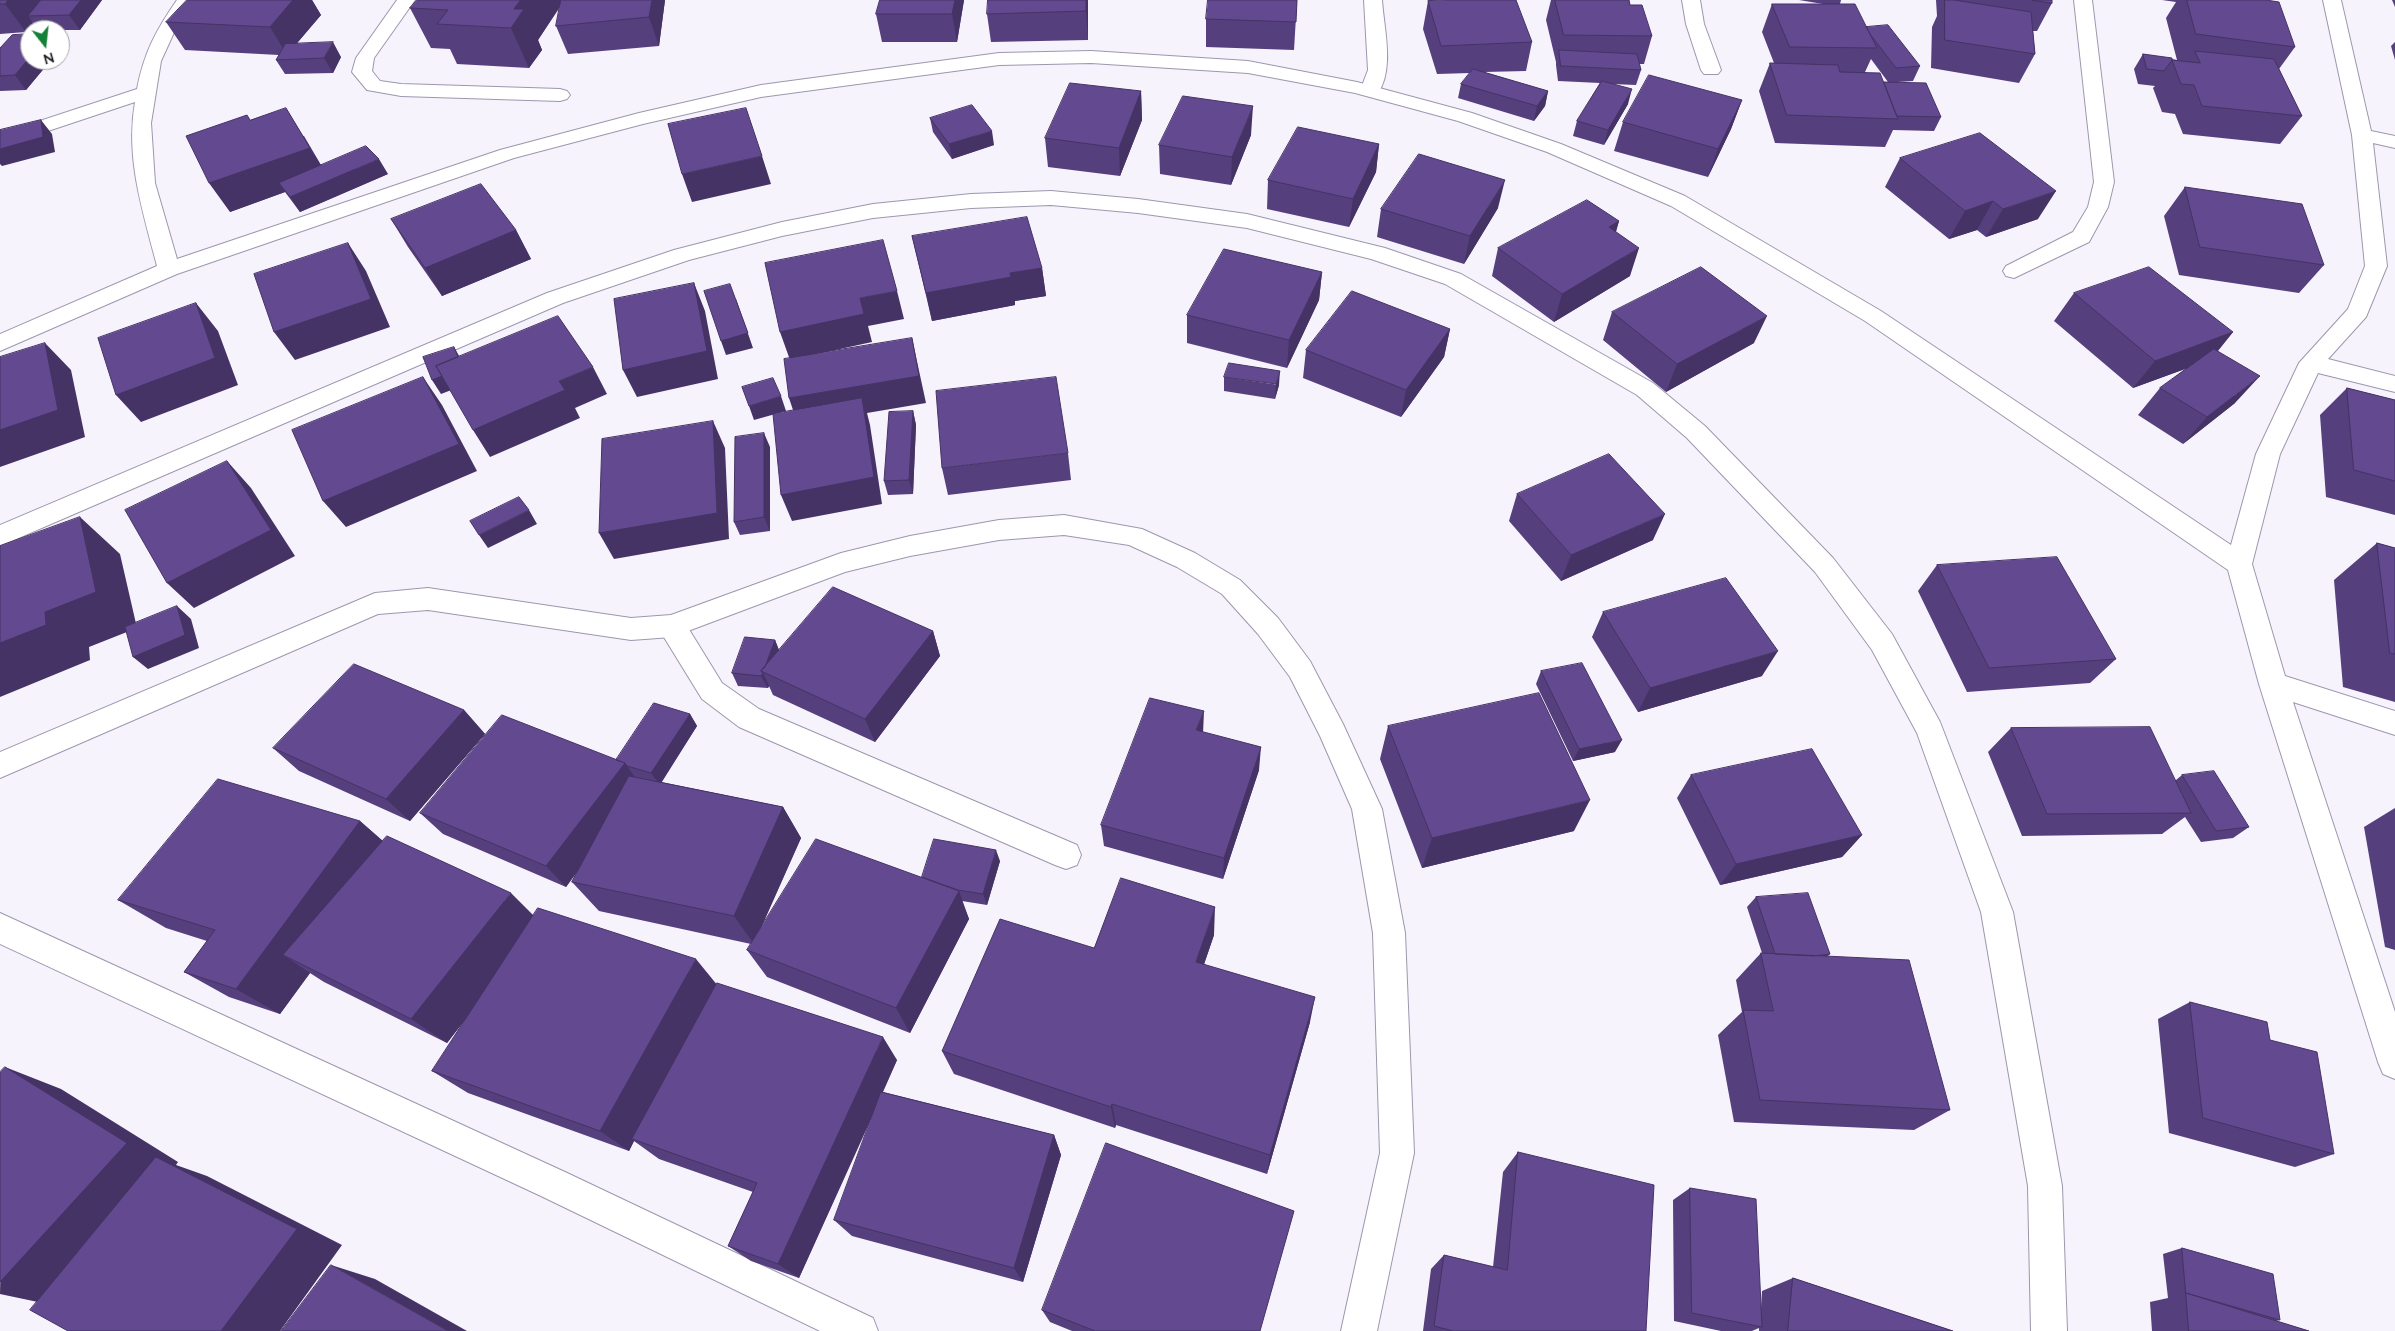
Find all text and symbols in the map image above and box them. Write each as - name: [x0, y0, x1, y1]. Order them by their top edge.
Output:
- north arrow: [20, 20, 70, 70]
- text: N: [41, 48, 56, 69]

